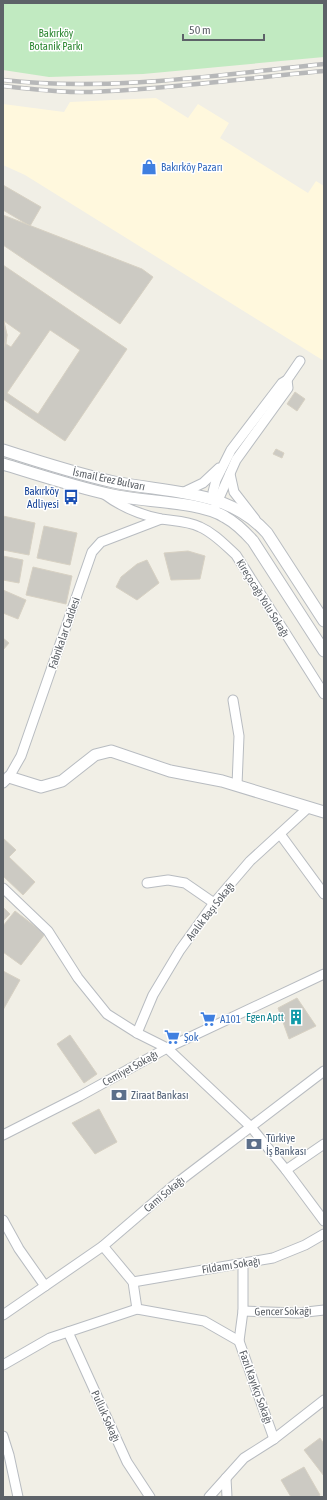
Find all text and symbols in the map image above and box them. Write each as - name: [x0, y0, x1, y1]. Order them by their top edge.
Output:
- scale bar: [183, 16, 264, 42]
- text: 50 m: [189, 23, 211, 37]
- park label: Bakırköy Botanik Parkı: [29, 27, 83, 52]
- shop icon: Bakırköy Pazarı: [140, 158, 158, 176]
- place label: Bakırköy Pazarı: [161, 161, 222, 173]
- street label: İsmail Erez Bulvarı: [72, 465, 146, 493]
- place label: Bakırköy Adliyesi: [24, 485, 59, 510]
- bus stop icon: Bakırköy Adliyesi: [62, 488, 80, 506]
- street label: Kireçocağı Yolu Sokağı: [234, 557, 292, 639]
- street label: Fabrikalar Caddesi: [46, 596, 82, 670]
- street label: Aralık Başı Sokağı: [184, 879, 236, 943]
- building icon: Egen Aptt: [287, 1008, 305, 1026]
- supermarket icon: A101: [199, 1010, 217, 1028]
- place label: Egen Aptt: [246, 1011, 284, 1023]
- place label: A101: [220, 1013, 241, 1025]
- supermarket icon: Şok: [163, 1028, 181, 1046]
- place label: Şok: [184, 1031, 199, 1043]
- street label: Cemiyet Sokağı: [100, 1048, 160, 1088]
- bank icon: Ziraat Bankası: [110, 1086, 128, 1104]
- place label: Ziraat Bankası: [131, 1089, 188, 1101]
- place label: Türkiye İş Bankası: [266, 1132, 306, 1157]
- bank icon: Türkiye İş Bankası: [245, 1135, 263, 1153]
- street label: Cami Sokağı: [141, 1174, 187, 1214]
- street label: Fildamı Sokağı: [201, 1254, 261, 1276]
- street label: Gencer Sokağı: [254, 1305, 312, 1317]
- street label: Fazıl Kayıkçı Sokağı: [237, 1349, 275, 1425]
- street label: Pulluk Sokağı: [89, 1388, 123, 1444]

